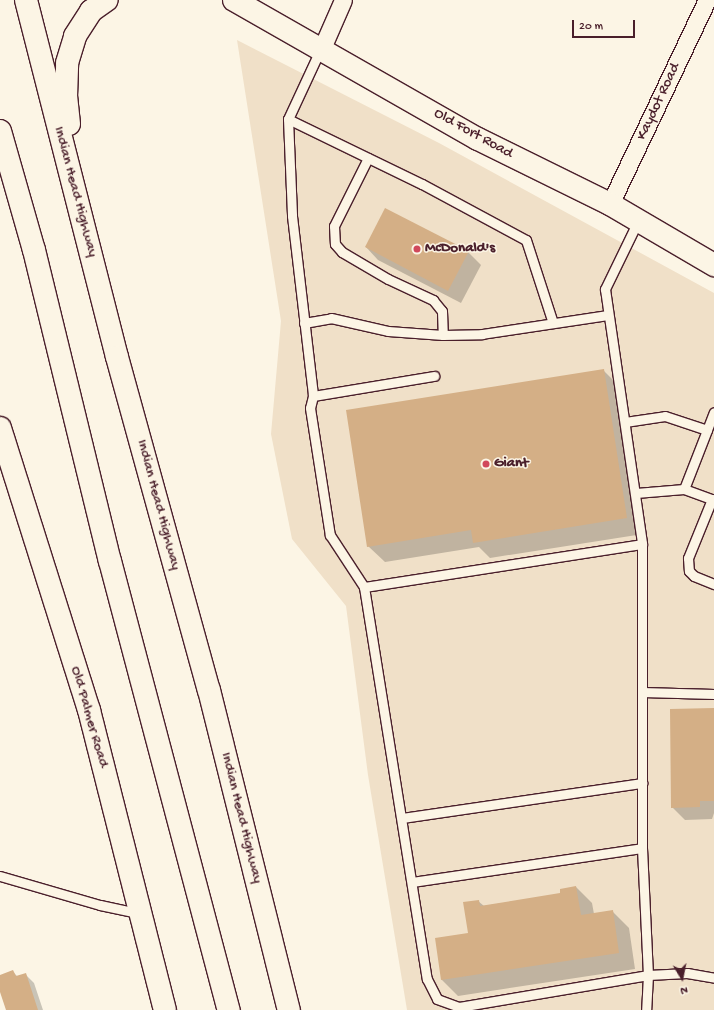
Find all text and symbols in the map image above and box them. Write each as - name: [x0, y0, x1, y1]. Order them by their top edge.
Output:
- scale bar: [574, 12, 637, 38]
- text: 20 m: [579, 20, 603, 34]
- street label: Kaydot Road: [633, 61, 685, 143]
- street label: Old Fort Road: [430, 105, 516, 163]
- street label: Indian Head Highway: [49, 125, 101, 259]
- place label: McDonald's: [425, 240, 495, 258]
- marker: McDonald's: [412, 244, 422, 254]
- street label: Indian Head Highway: [132, 438, 184, 572]
- place label: Giant: [494, 455, 528, 473]
- marker: Giant: [481, 459, 491, 469]
- street label: Old Palmer Road: [66, 664, 112, 770]
- street label: Indian Head Highway: [216, 751, 266, 885]
- north arrow: [662, 958, 702, 998]
- text: N: [680, 983, 689, 996]

